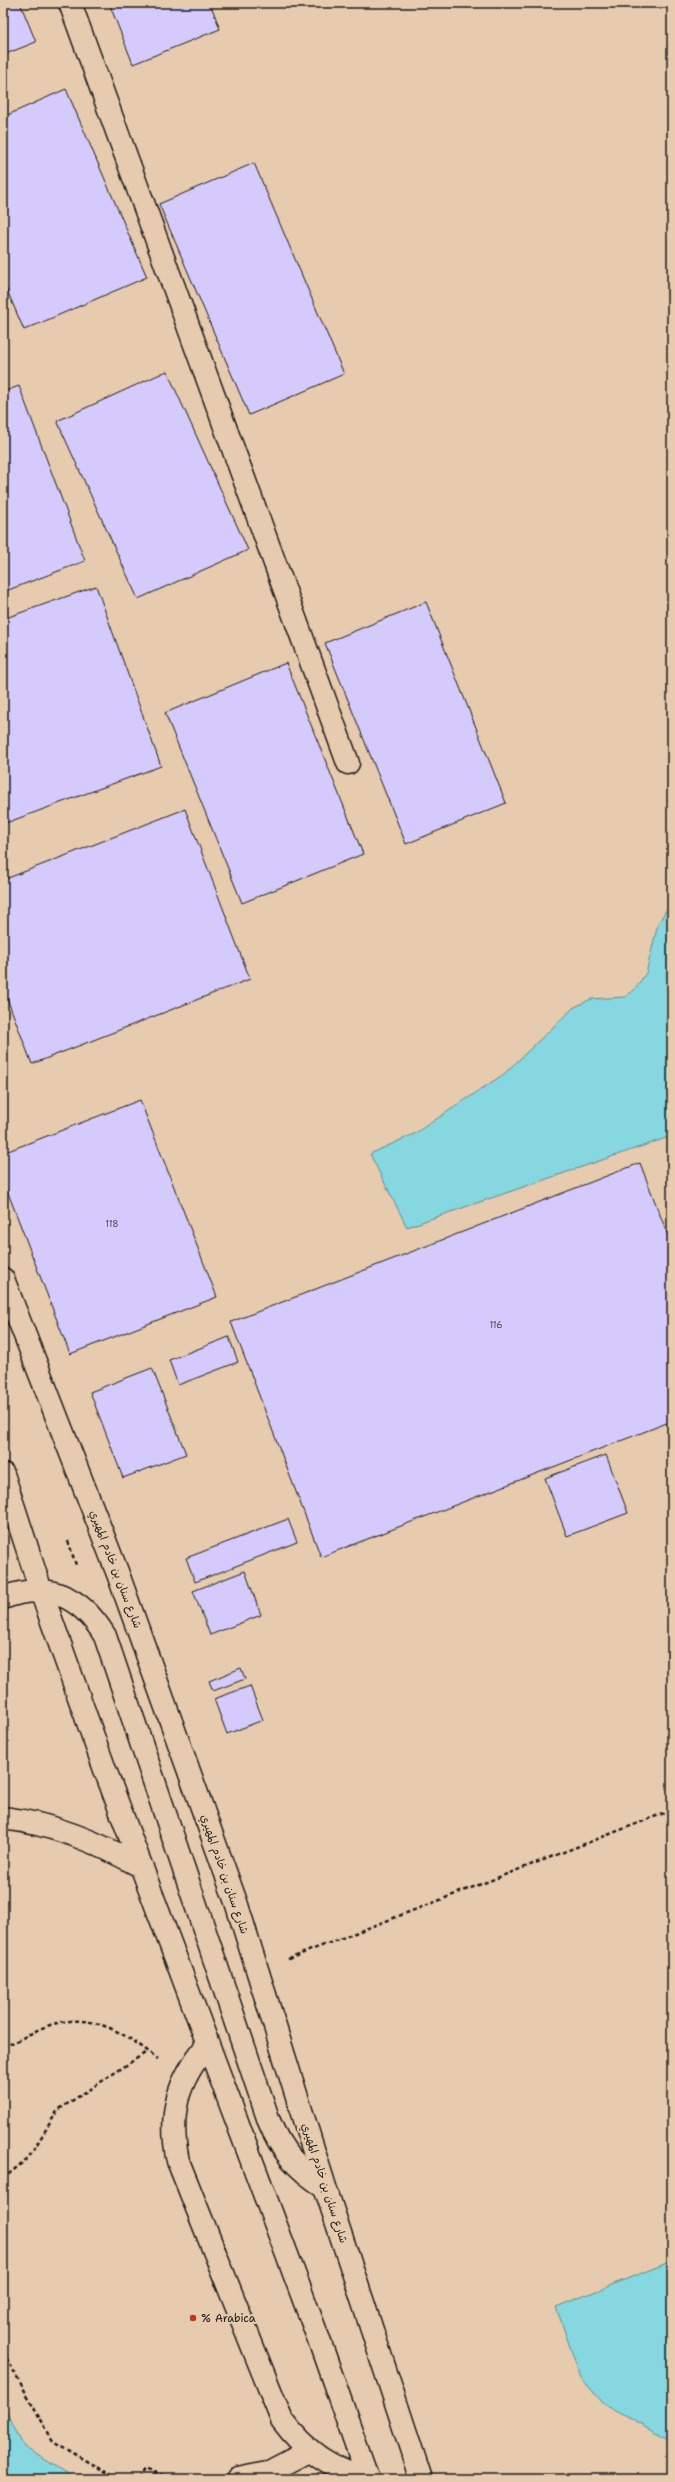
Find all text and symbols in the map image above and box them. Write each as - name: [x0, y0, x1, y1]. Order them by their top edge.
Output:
- house number: 118: [105, 1218, 119, 1230]
- house number: 116: [489, 1319, 503, 1331]
- street label: شارع سنان بن خادم المهيري: [85, 1508, 145, 1631]
- street label: شارع سنان بن خادم المهيري: [196, 1813, 252, 1936]
- street label: شارع سنان بن خادم المهيري: [297, 2121, 351, 2245]
- place label: % Arabica: [201, 2311, 256, 2326]
- marker: % Arabica: [188, 2313, 198, 2323]

